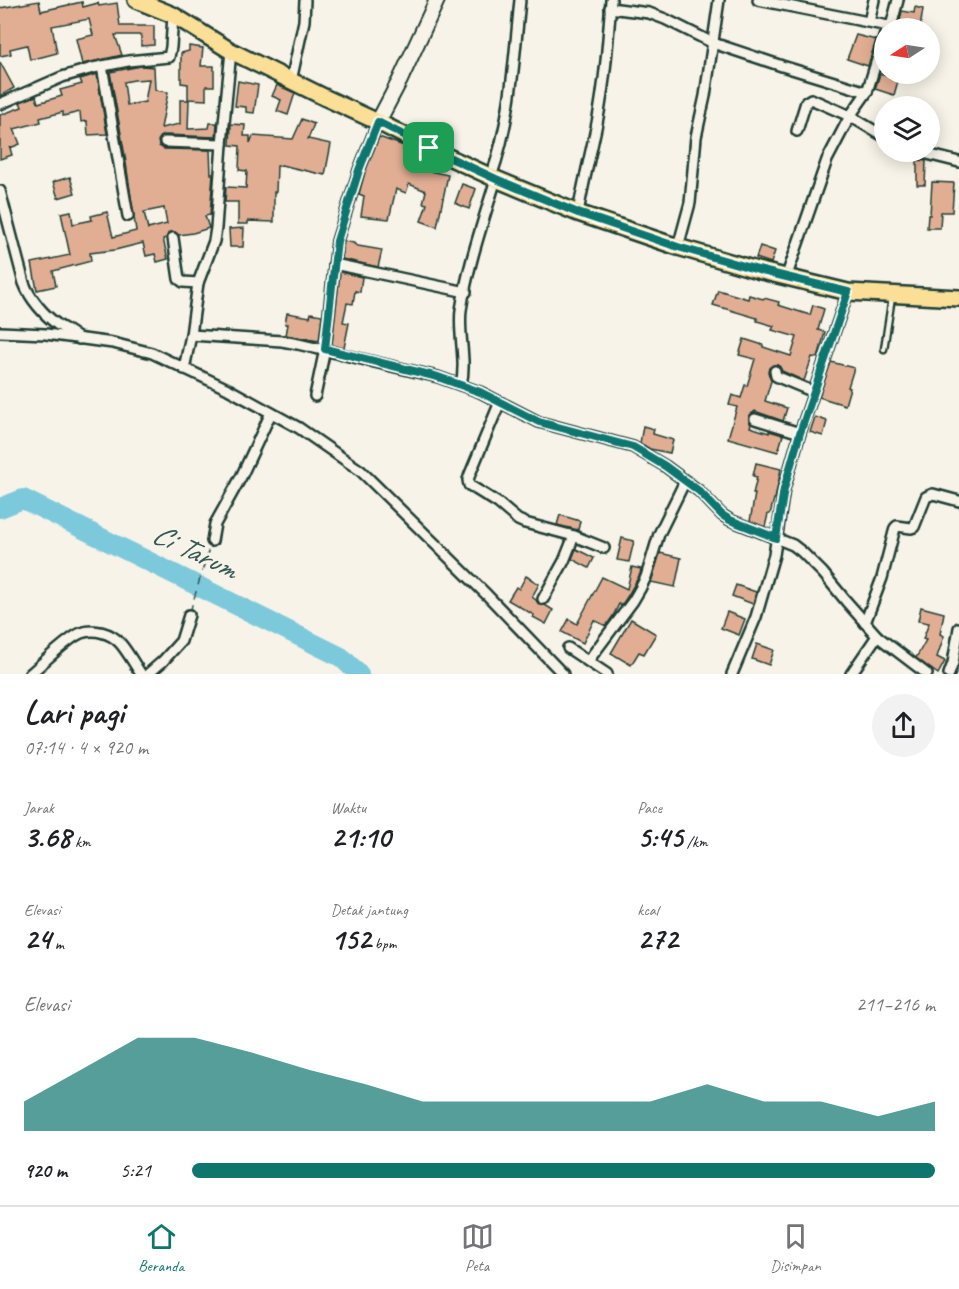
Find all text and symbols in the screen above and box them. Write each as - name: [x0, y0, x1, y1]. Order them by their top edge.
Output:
- north arrow: [874, 18, 940, 84]
- map controls: [874, 18, 940, 162]
- button: layers: [874, 96, 940, 162]
- pin: [403, 122, 454, 173]
- icon: arrive: [412, 131, 445, 164]
- water label: Ci Tarum: [146, 514, 247, 589]
- text: Lari pagi: [24, 691, 124, 733]
- button: share: [872, 694, 935, 757]
- text: 07:14 · 4 × 920 m: [24, 735, 148, 760]
- text: Jarak: [24, 798, 54, 818]
- text: Waktu: [331, 798, 366, 818]
- text: Pace: [637, 798, 662, 818]
- text: 3.68: [24, 818, 71, 856]
- text: 21:10: [331, 818, 391, 856]
- text: 5:45: [637, 818, 683, 856]
- text: km: [71, 832, 91, 852]
- text: /km: [683, 832, 708, 852]
- text: Elevasi: [24, 900, 61, 920]
- text: Detak jantung: [331, 900, 408, 920]
- text: kcal: [637, 900, 658, 920]
- text: 24: [24, 920, 51, 958]
- text: 152: [331, 920, 371, 958]
- text: 272: [637, 920, 678, 958]
- text: m: [51, 934, 64, 954]
- text: bpm: [371, 934, 397, 954]
- text: Elevasi: [24, 992, 70, 1017]
- text: 211–216 m: [856, 992, 935, 1017]
- text: 920 m: [24, 1158, 67, 1183]
- text: 5:21: [120, 1158, 151, 1183]
- tab: Beranda: [138, 1220, 184, 1276]
- tab: Peta: [461, 1220, 494, 1276]
- tab: Disimpan: [770, 1220, 821, 1276]

